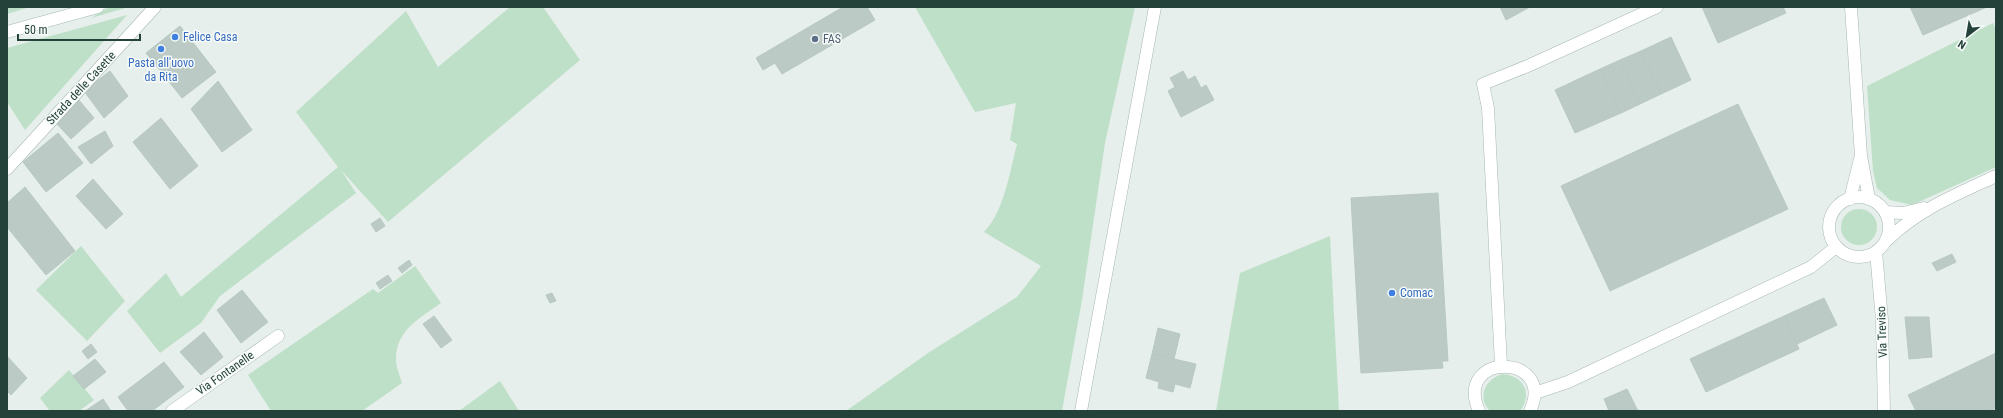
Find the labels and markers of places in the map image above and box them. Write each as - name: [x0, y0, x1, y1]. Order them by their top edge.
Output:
- place label: Felice Casa: [183, 30, 238, 44]
- marker: Felice Casa: [170, 32, 180, 42]
- place label: FAS: [823, 32, 841, 46]
- marker: FAS: [810, 34, 820, 44]
- marker: Pasta all'uovo da Rita: [156, 44, 166, 54]
- place label: Pasta all'uovo da Rita: [128, 56, 194, 84]
- place label: Comac: [1400, 286, 1434, 300]
- marker: Comac: [1387, 288, 1397, 298]

